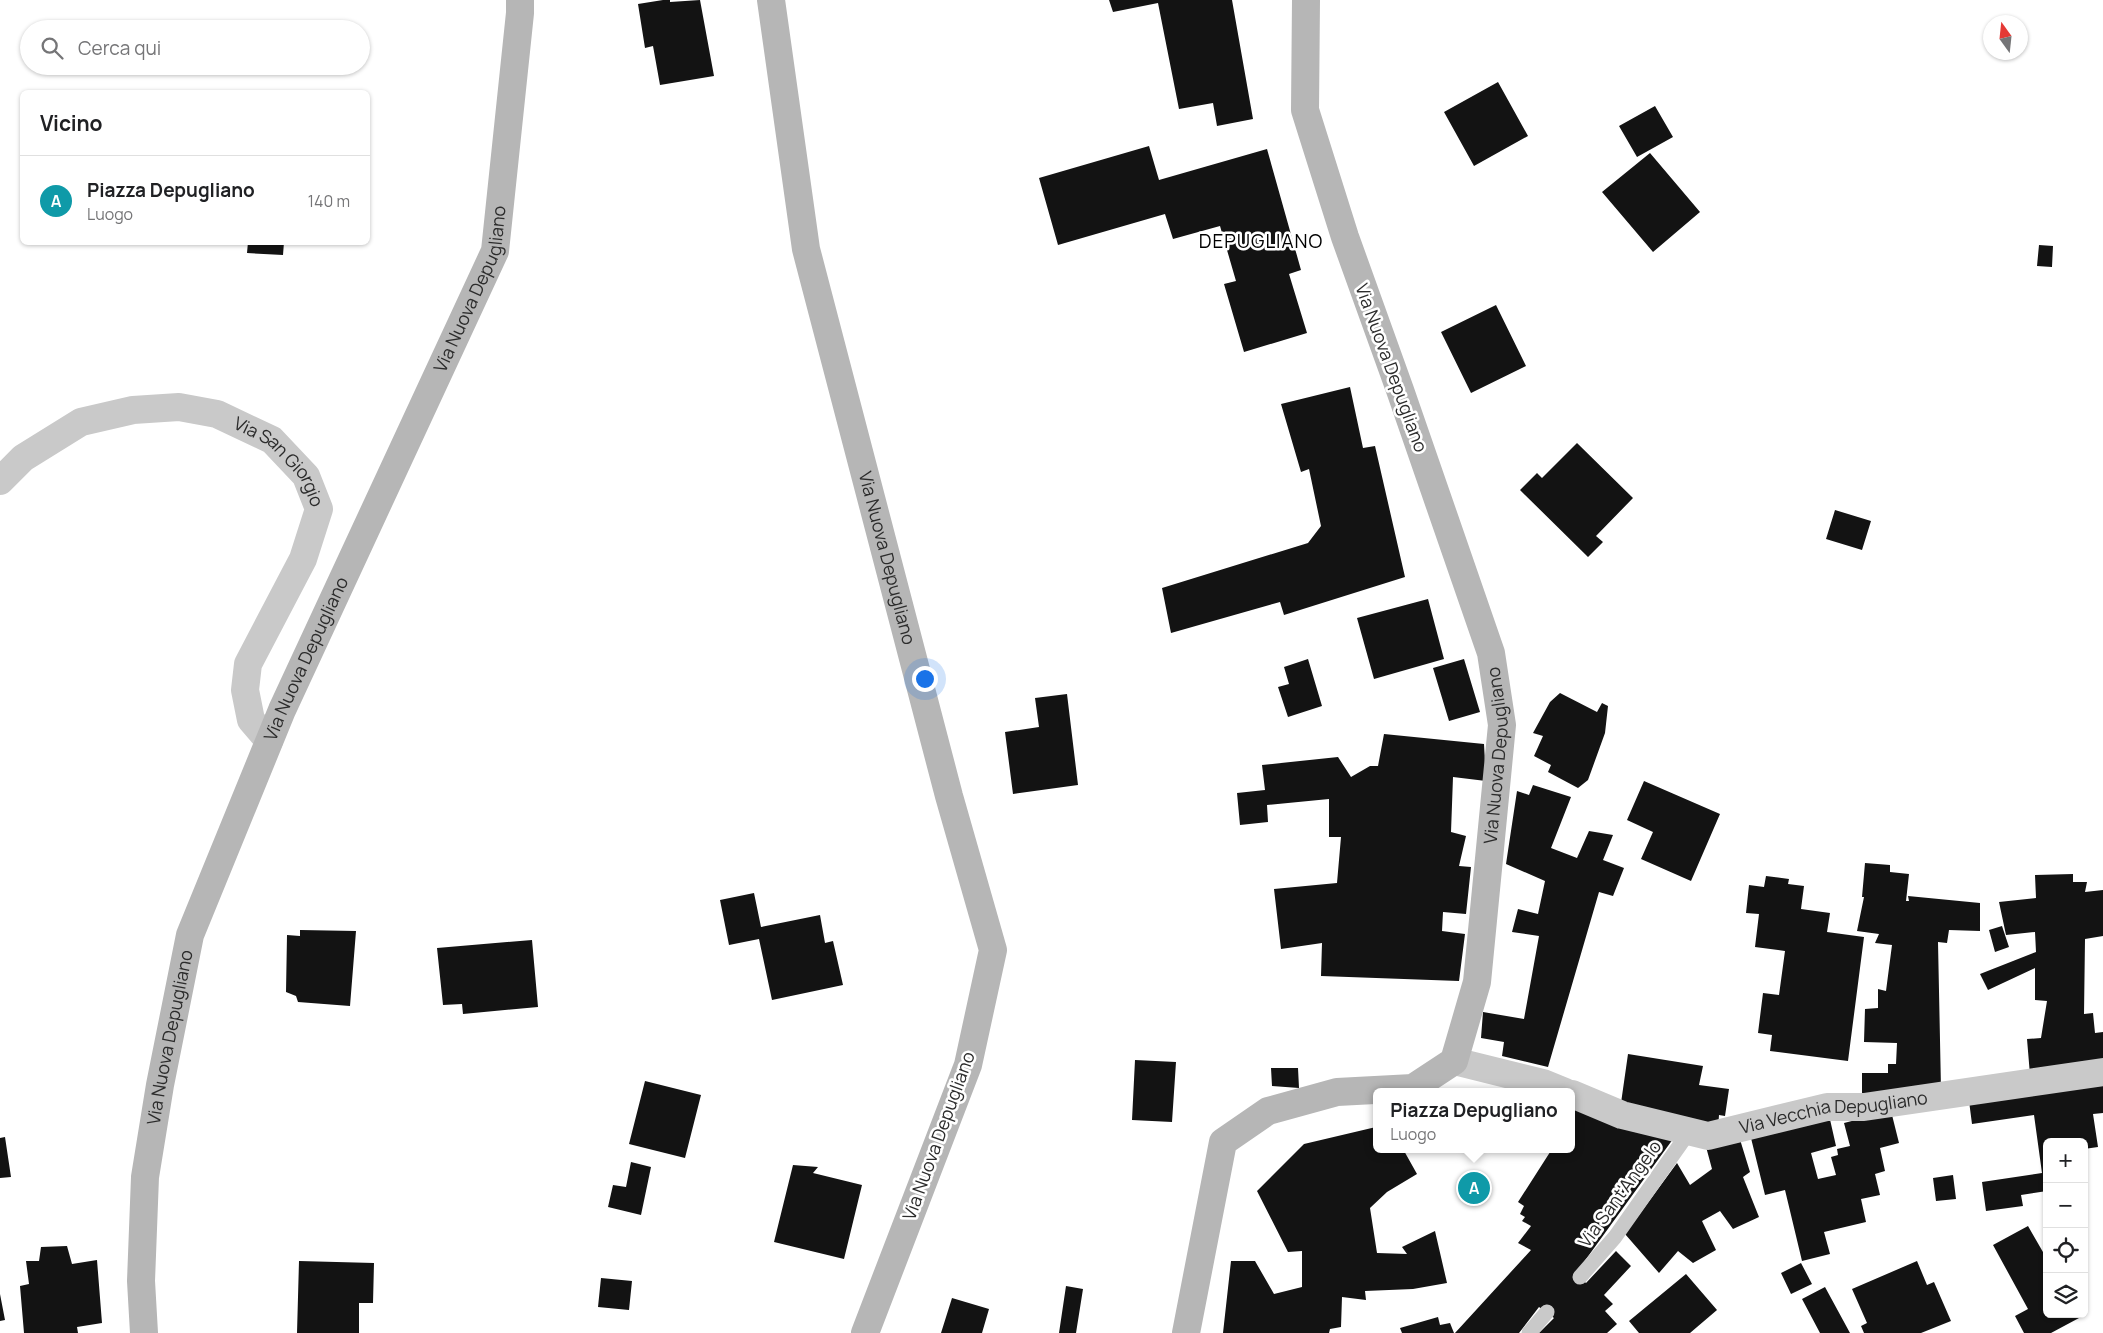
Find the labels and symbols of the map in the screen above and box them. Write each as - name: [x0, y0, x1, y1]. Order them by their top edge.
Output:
- north arrow: [1983, 15, 2028, 60]
- street label: Via Nuova Depugliano: [427, 204, 511, 376]
- district label: DEPUGLIANO: [1199, 228, 1323, 254]
- street label: Via Nuova Depugliano: [1350, 280, 1434, 455]
- street label: Via San Giorgio: [230, 411, 330, 510]
- street label: Via Nuova Depugliano: [854, 469, 922, 647]
- street label: Via Nuova Depugliano: [258, 573, 353, 744]
- street label: Via Nuova Depugliano: [1477, 665, 1513, 845]
- your location: [912, 666, 938, 692]
- street label: Via Nuova Depugliano: [141, 948, 198, 1127]
- street label: Via Nuova Depugliano: [896, 1048, 980, 1223]
- street label: Via Vecchia Depugliano: [1737, 1085, 1929, 1139]
- street label: Via Sant'Angelo: [1572, 1135, 1666, 1252]
- pin: A: [1458, 1169, 1490, 1207]

